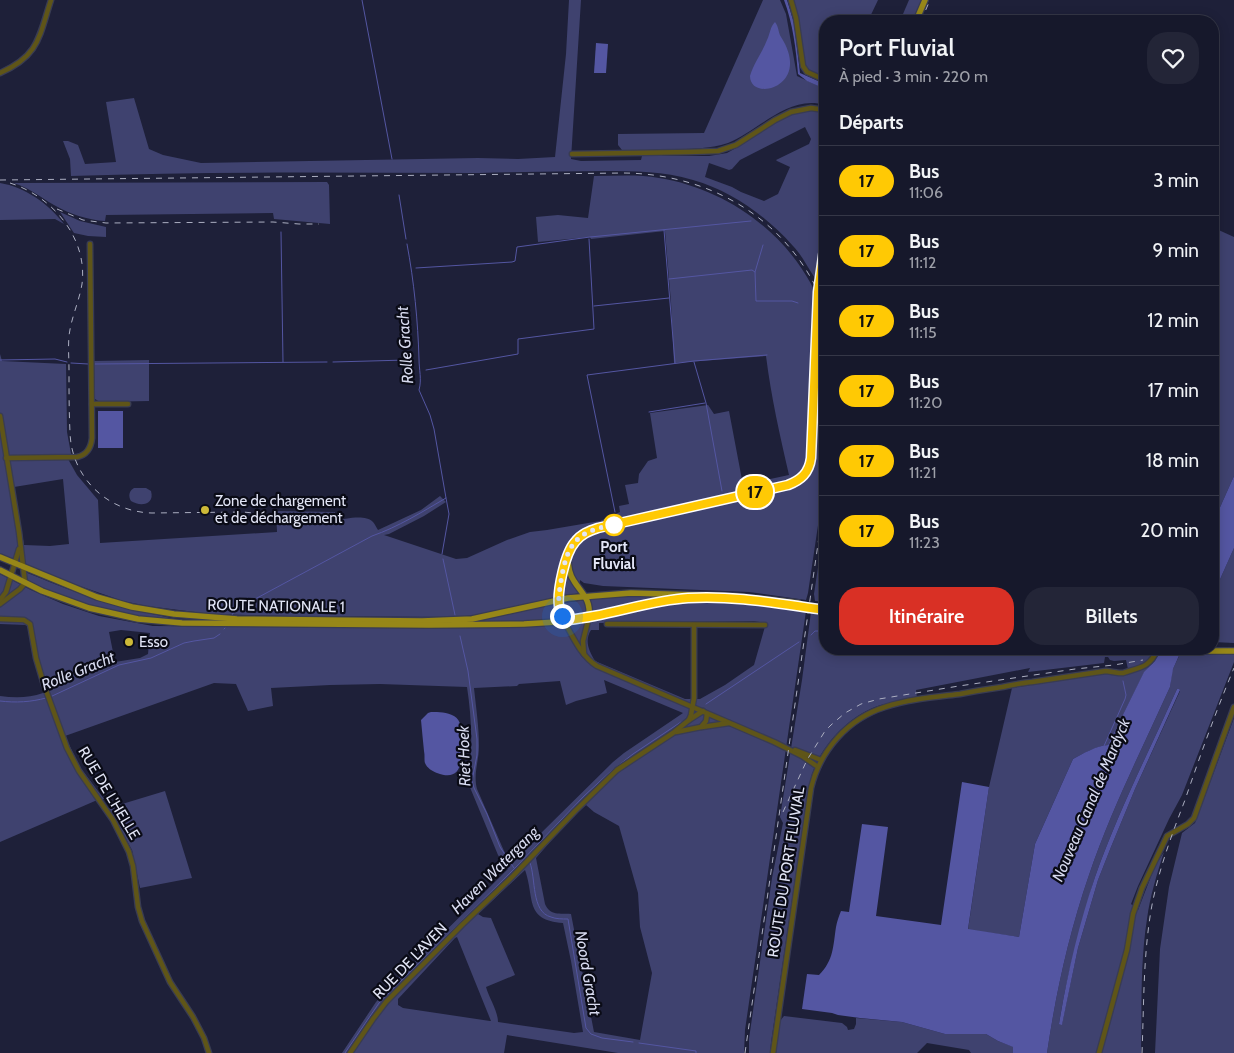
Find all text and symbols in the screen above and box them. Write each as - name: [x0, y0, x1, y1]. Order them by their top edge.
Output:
- button: heart: [1147, 32, 1199, 84]
- text: Port Fluvial: [839, 33, 954, 62]
- text: À pied · 3 min · 220 m: [839, 67, 988, 86]
- text: Départs: [839, 111, 904, 134]
- text: Bus: [909, 160, 939, 183]
- text: 3 min: [1153, 169, 1199, 192]
- text: 17: [859, 170, 874, 192]
- text: 11:06: [909, 183, 943, 202]
- text: Bus: [909, 230, 939, 253]
- text: 9 min: [1153, 239, 1199, 262]
- text: 17: [859, 240, 874, 262]
- text: 11:12: [909, 253, 936, 272]
- text: Bus: [909, 300, 939, 323]
- water label: Rolle Gracht: [393, 304, 417, 384]
- text: 12 min: [1147, 309, 1199, 332]
- text: 17: [859, 310, 874, 332]
- text: 11:15: [909, 323, 937, 342]
- text: Bus: [909, 370, 939, 393]
- text: 17 min: [1148, 379, 1199, 402]
- text: 17: [859, 380, 874, 402]
- text: 11:20: [909, 393, 942, 412]
- text: Bus: [909, 440, 939, 463]
- text: 18 min: [1146, 449, 1199, 472]
- text: 17: [859, 450, 874, 472]
- text: 11:21: [909, 463, 936, 482]
- line badge: 17: [732, 476, 778, 508]
- text: 17: [747, 481, 763, 503]
- place label: Zone de chargement et de déchargement: [215, 492, 346, 527]
- marker: Zone de chargement et de déchargement: [199, 504, 211, 516]
- text: Bus: [909, 510, 939, 533]
- marker: Port Fluvial: [603, 514, 625, 536]
- text: 20 min: [1140, 519, 1199, 542]
- text: 17: [859, 520, 874, 542]
- text: 11:23: [909, 533, 940, 552]
- place label: Port Fluvial: [593, 538, 635, 573]
- button: Itinéraire: [839, 587, 1014, 645]
- button: Billets: [1024, 587, 1199, 645]
- street label: ROUTE NATIONALE 1: [207, 596, 345, 616]
- your location: [550, 604, 575, 629]
- place label: Esso: [139, 633, 168, 651]
- marker: Esso: [123, 636, 135, 648]
- water label: Rolle Gracht: [38, 647, 119, 694]
- water label: Nouveau Canal de Mardyck: [1048, 715, 1134, 884]
- water label: Riet Hoek: [453, 724, 475, 787]
- street label: RUE DE L'HELLE: [74, 743, 144, 843]
- street label: ROUTE DU PORT FLUVIAL: [764, 785, 808, 959]
- water label: Haven Watergang: [447, 822, 543, 918]
- street label: RUE DE L'AVEN: [369, 919, 451, 1003]
- water label: Noord Gracht: [571, 929, 605, 1018]

